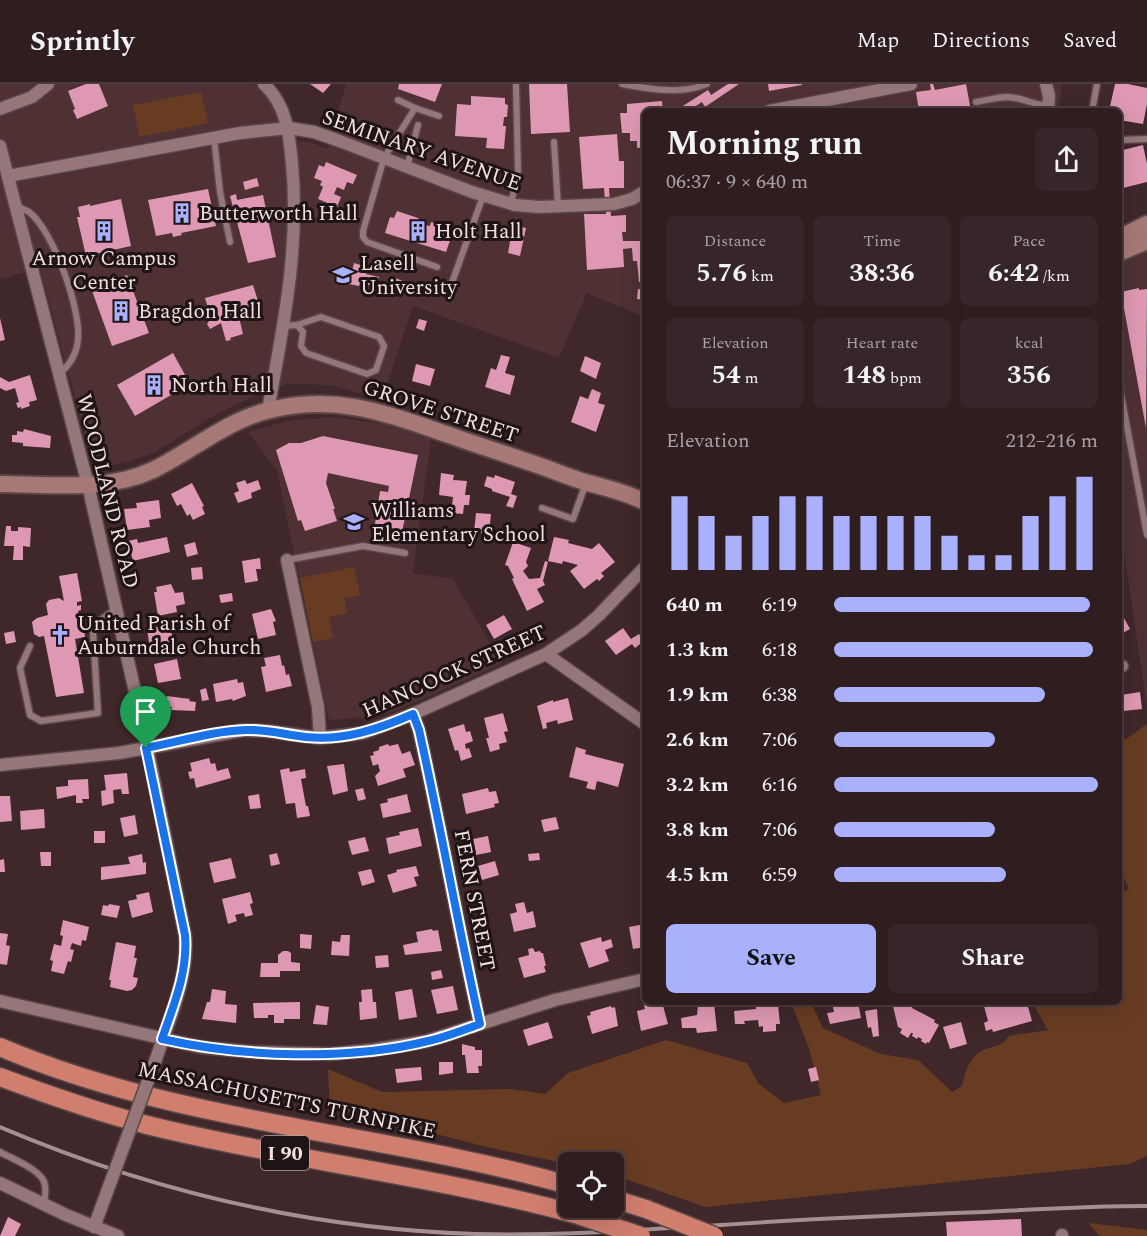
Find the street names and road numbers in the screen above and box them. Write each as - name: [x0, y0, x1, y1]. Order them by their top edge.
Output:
- street label: SEMINARY AVENUE: [318, 102, 526, 200]
- street label: GROVE STREET: [359, 372, 522, 452]
- street label: WOODLAND ROAD: [67, 391, 147, 592]
- street label: HANCOCK STREET: [357, 617, 551, 727]
- street label: FERN STREET: [445, 827, 503, 974]
- street label: MASSACHUSETTS TURNPIKE: [135, 1054, 439, 1148]
- road number: I 90: [261, 1136, 309, 1170]

